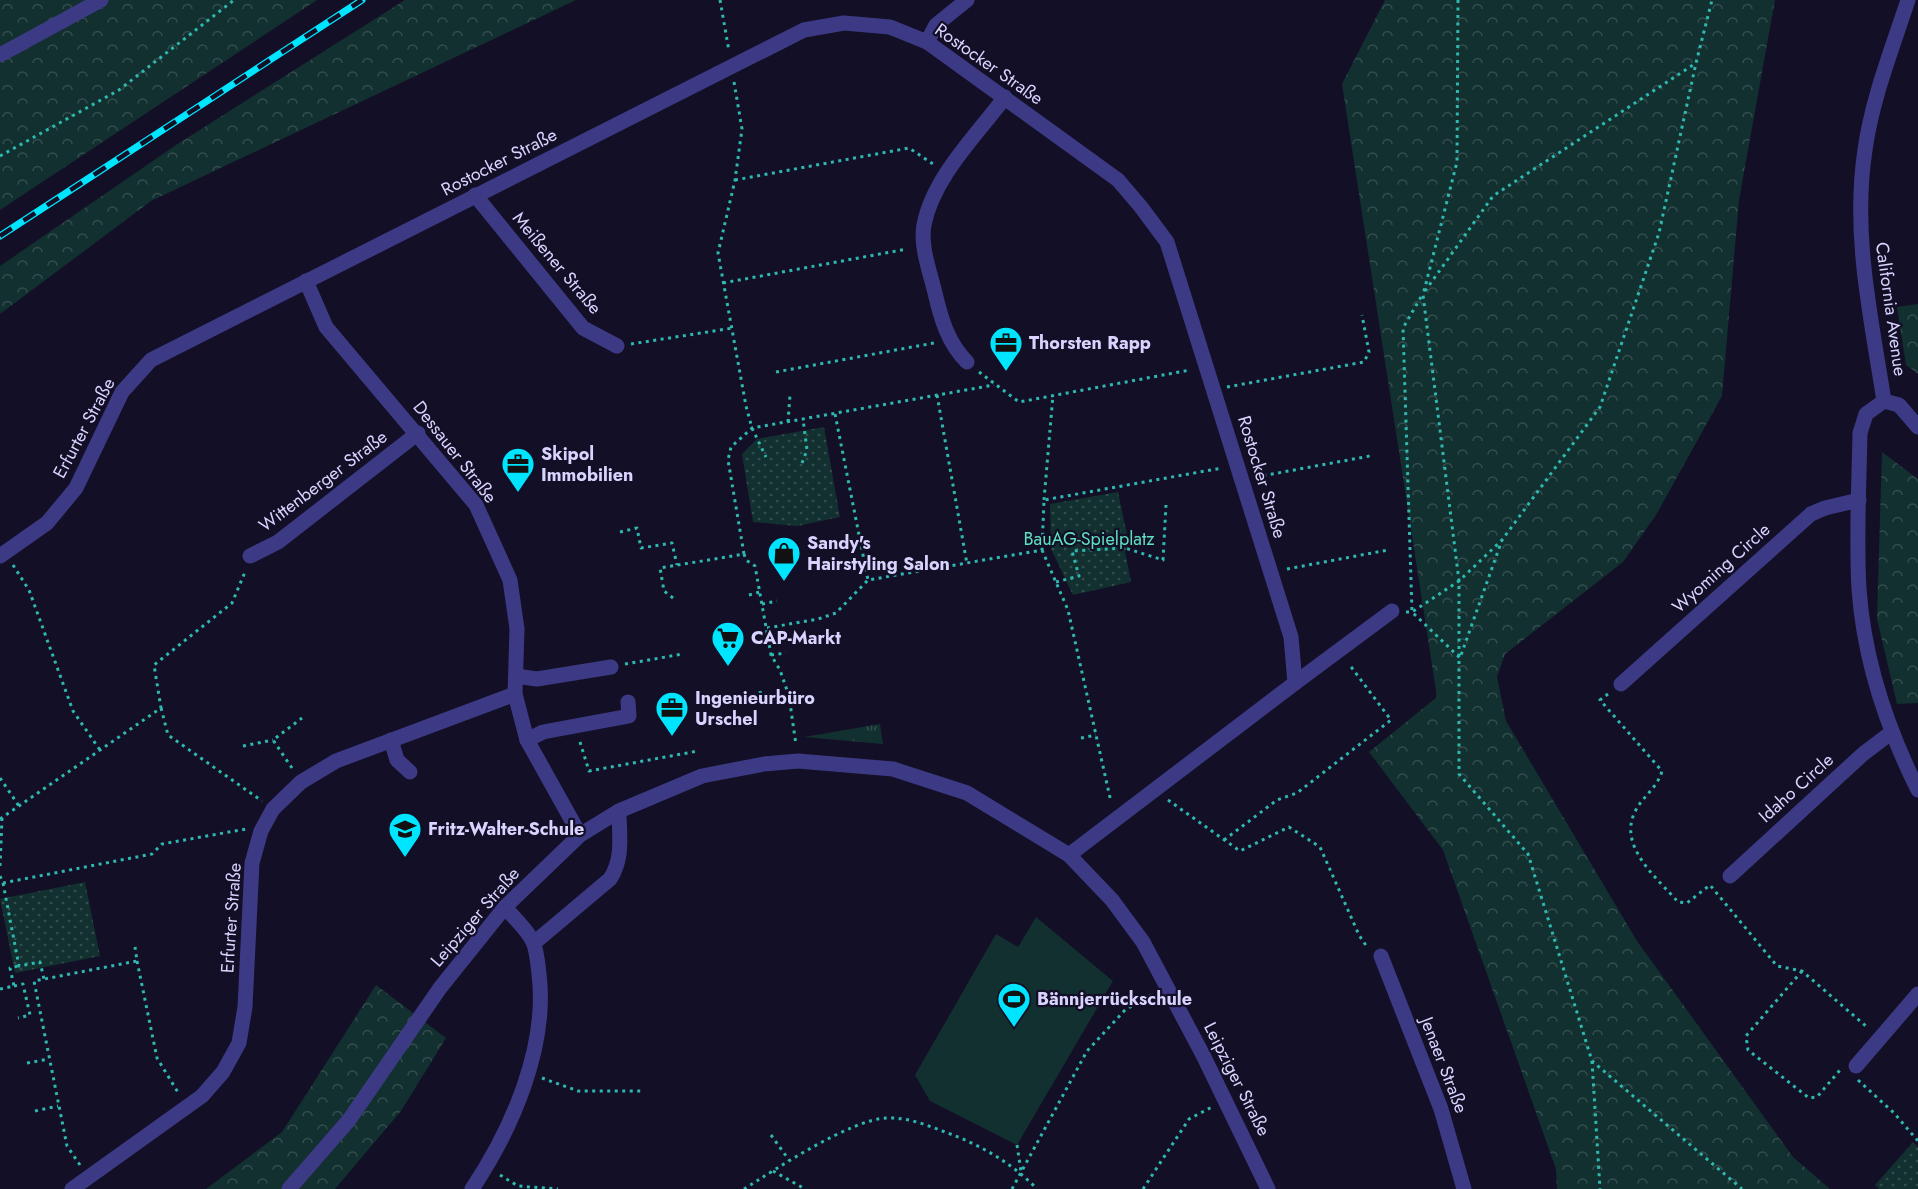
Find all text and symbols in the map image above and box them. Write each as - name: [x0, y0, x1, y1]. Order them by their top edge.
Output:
- street label: Rostocker Straße: [930, 17, 1048, 111]
- street label: Rostocker Straße: [437, 122, 561, 202]
- street label: Meißener Straße: [506, 206, 608, 320]
- street label: California Avenue: [1869, 240, 1913, 378]
- office icon: Thorsten Rapp: [988, 325, 1024, 372]
- place label: Thorsten Rapp: [1029, 330, 1151, 356]
- street label: Erfurter Straße: [47, 373, 121, 483]
- street label: Dessauer Straße: [407, 395, 503, 509]
- street label: Rostocker Straße: [1231, 413, 1293, 541]
- street label: Wittenberger Straße: [253, 424, 393, 538]
- place label: Skipol Immobilien: [541, 441, 633, 488]
- office icon: Skipol Immobilien: [500, 446, 536, 493]
- street label: Wyoming Circle: [1666, 517, 1776, 619]
- park label: BauAG-Spielplatz: [1023, 526, 1155, 552]
- place label: Sandy's Hairstyling Salon: [807, 530, 950, 577]
- shop icon: Sandy's Hairstyling Salon: [766, 535, 802, 582]
- supermarket icon: CAP-Markt: [710, 620, 746, 667]
- place label: CAP-Markt: [751, 625, 841, 651]
- place label: Ingenieurbüro Urschel: [695, 685, 815, 732]
- office icon: Ingenieurbüro Urschel: [654, 690, 690, 737]
- street label: Idaho Circle: [1753, 747, 1839, 829]
- school or university icon: Fritz-Walter-Schule: [387, 811, 423, 858]
- place label: Fritz-Walter-Schule: [428, 816, 584, 842]
- street label: Leipziger Straße: [424, 861, 526, 973]
- street label: Erfurter Straße: [214, 862, 248, 974]
- sports icon: Bännjerrückschule: [996, 981, 1032, 1028]
- place label: Bännjerrückschule: [1037, 986, 1192, 1012]
- street label: Jenaer Straße: [1413, 1011, 1474, 1117]
- street label: Leipziger Straße: [1197, 1018, 1277, 1140]

